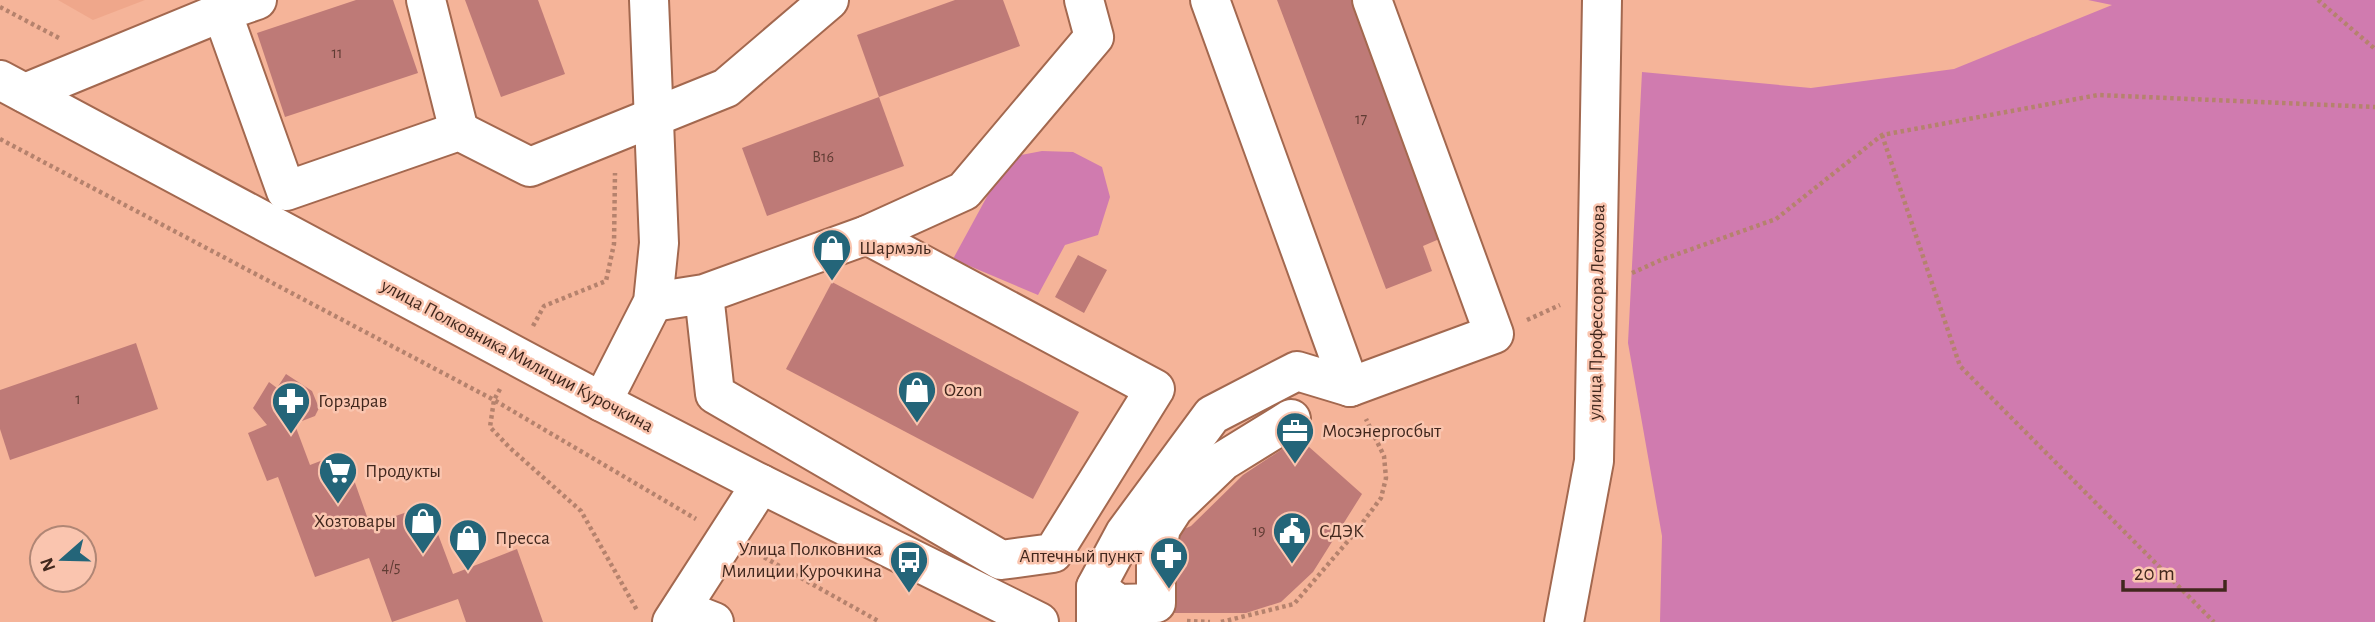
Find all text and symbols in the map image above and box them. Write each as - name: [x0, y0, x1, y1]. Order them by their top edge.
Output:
- house number: 11: [331, 45, 343, 61]
- house number: 17: [1355, 111, 1367, 127]
- house number: В16: [812, 149, 834, 165]
- street label: улица Профессора Летохова: [1586, 204, 1608, 421]
- shop icon: Шармэль: [811, 227, 853, 282]
- place label: Шармэль: [859, 239, 931, 258]
- street label: улица Полковника Милиции Курочкина: [377, 276, 656, 436]
- shop icon: Ozon: [896, 369, 938, 424]
- pharmacy icon: Горздрав: [270, 380, 312, 435]
- place label: Ozon: [944, 381, 983, 400]
- house number: 1: [75, 391, 81, 407]
- place label: Горздрав: [318, 392, 387, 411]
- office icon: Мосэнергосбыт: [1274, 410, 1316, 465]
- place label: Мосэнергосбыт: [1322, 422, 1441, 441]
- supermarket icon: Продукты: [317, 450, 359, 505]
- place label: Продукты: [365, 462, 441, 481]
- shop icon: Хозтовары: [402, 500, 444, 555]
- public building icon: СДЭК: [1271, 510, 1313, 565]
- place label: Хозтовары: [314, 512, 396, 531]
- shop icon: Пресса: [447, 517, 489, 572]
- place label: СДЭК: [1319, 522, 1364, 541]
- house number: 19: [1252, 523, 1266, 539]
- north arrow: [28, 524, 98, 594]
- place label: Пресса: [495, 529, 550, 548]
- pharmacy icon: Аптечный пункт: [1148, 535, 1190, 590]
- bus stop icon: Улица Полковника Милиции Курочкина: [888, 539, 930, 594]
- place label: Улица Полковника Милиции Курочкина: [721, 540, 882, 581]
- place label: Аптечный пункт: [1019, 547, 1142, 566]
- scale bar: [2123, 548, 2224, 592]
- text: N: [37, 555, 60, 574]
- house number: 4/5: [382, 559, 400, 575]
- text: 20 m: [2134, 563, 2175, 584]

